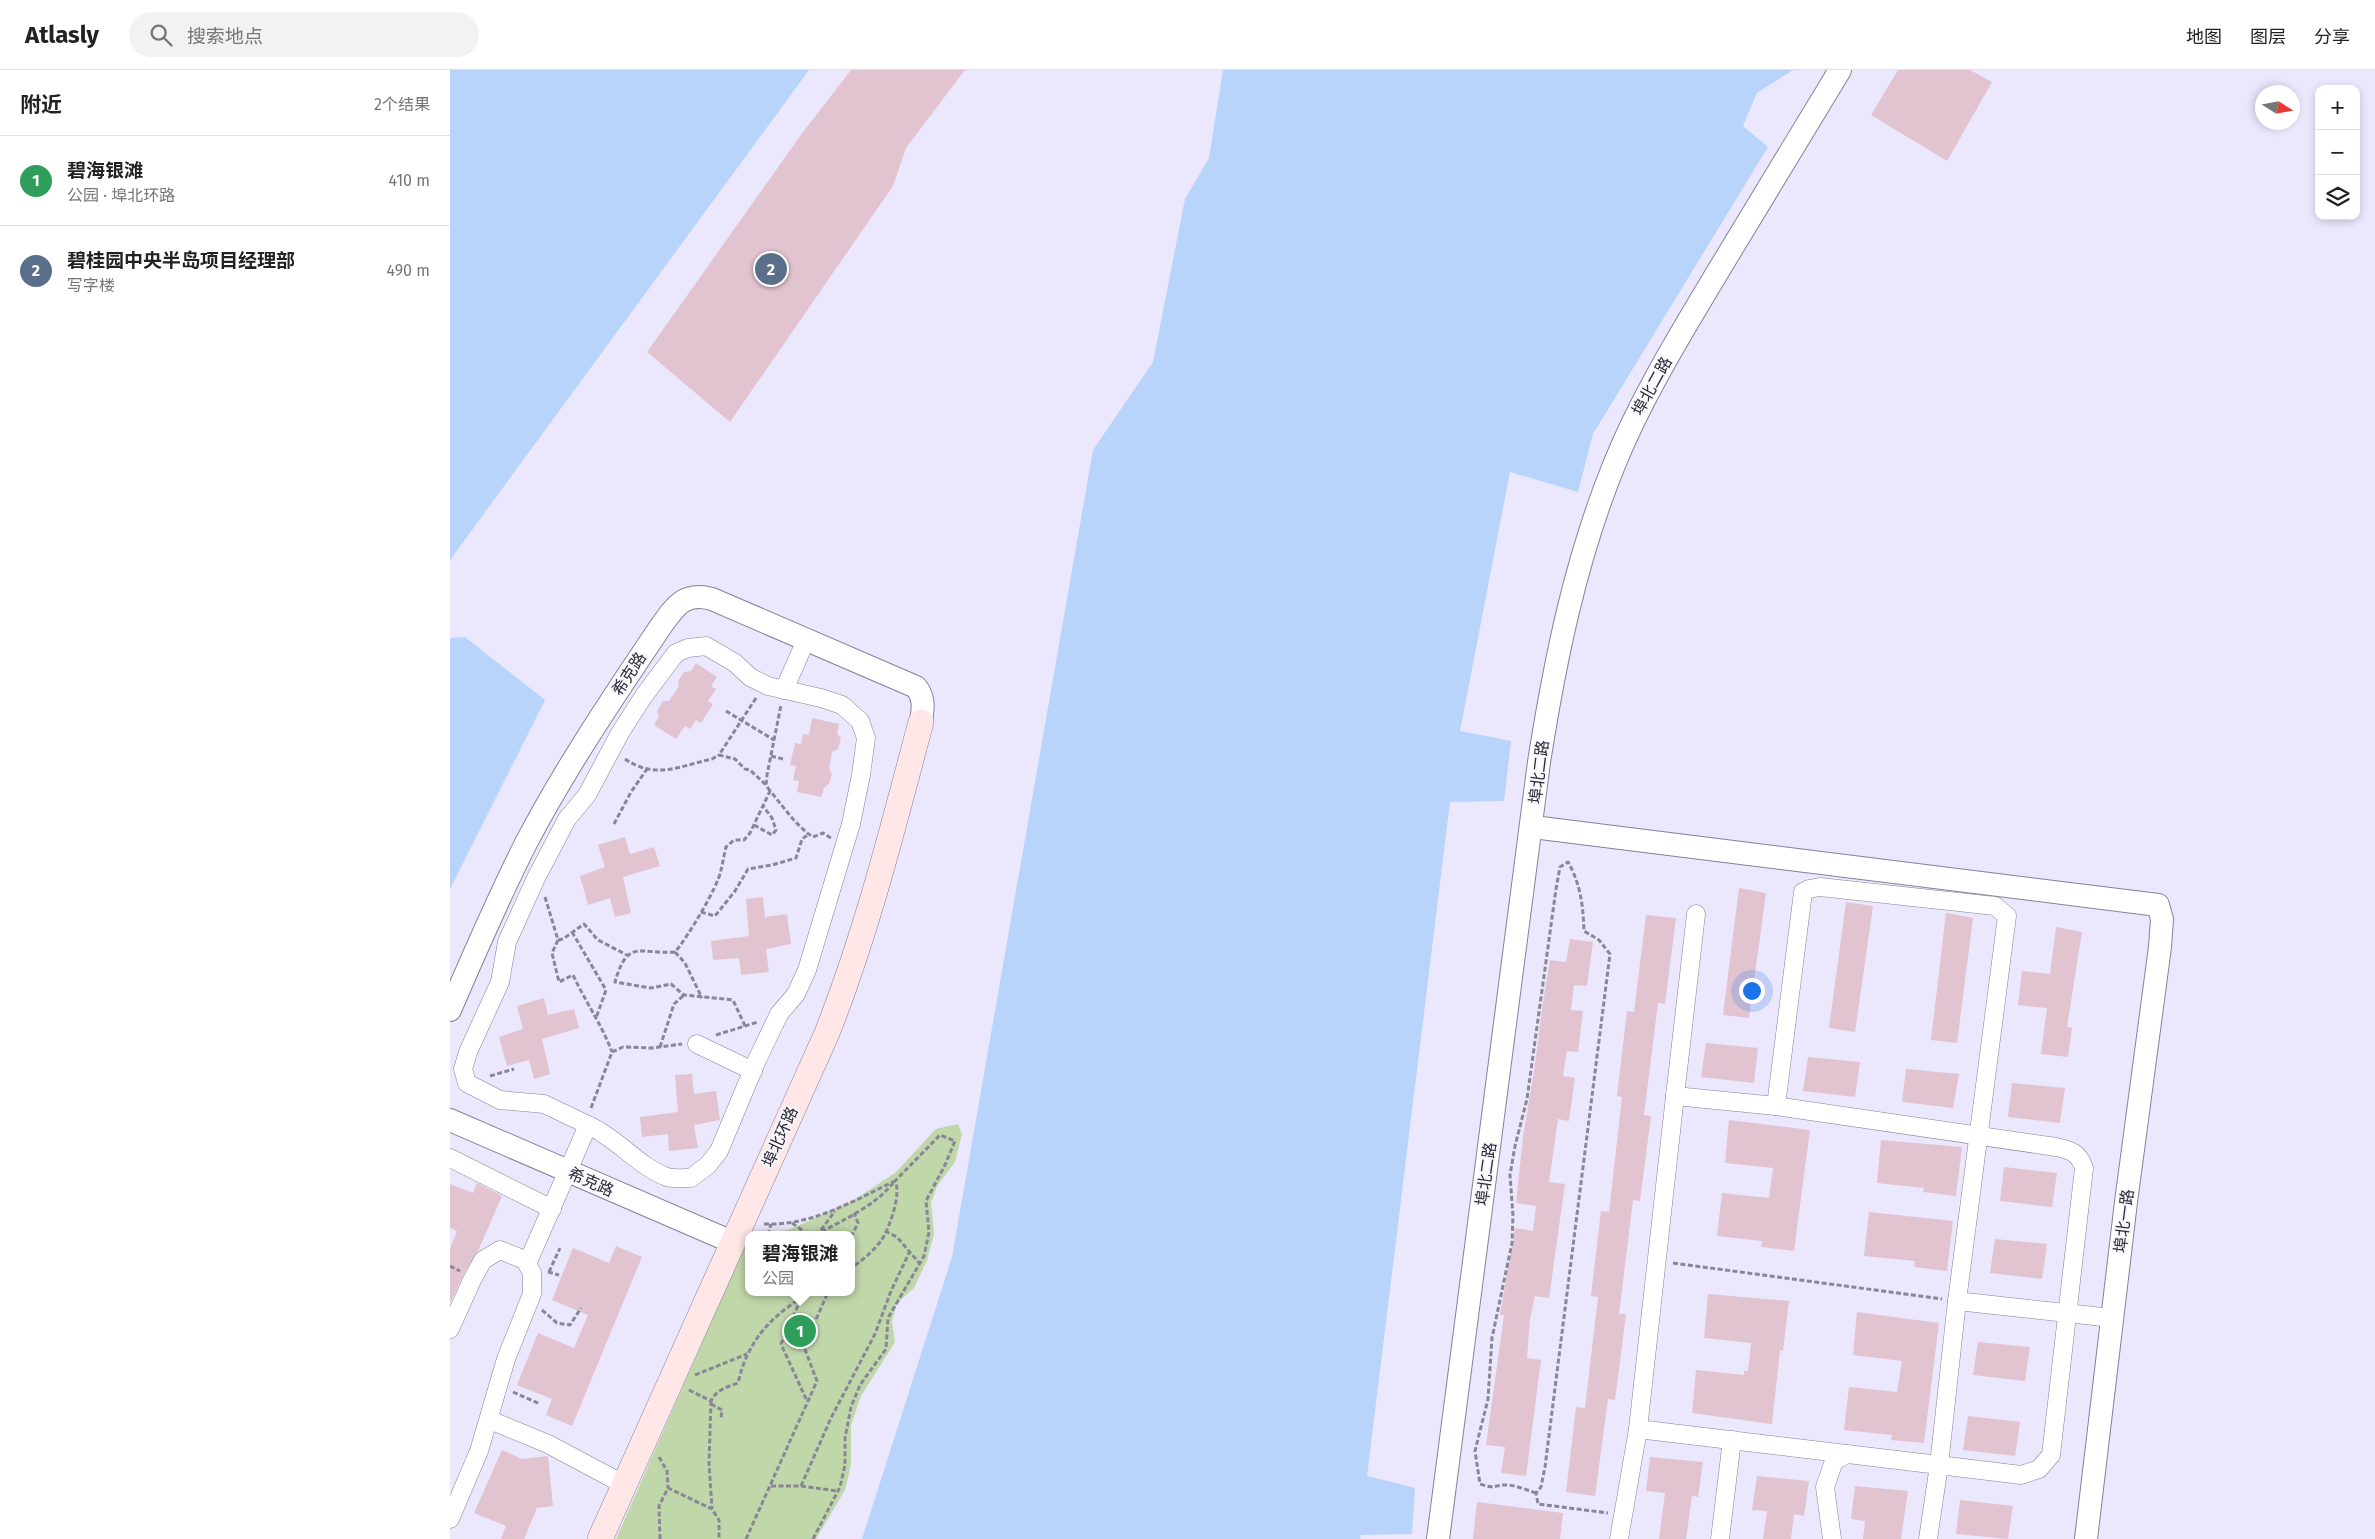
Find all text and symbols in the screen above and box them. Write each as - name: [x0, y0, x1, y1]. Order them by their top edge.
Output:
- search box: [129, 12, 479, 57]
- text: Atlasly: [25, 21, 99, 49]
- icon: search: [147, 21, 175, 49]
- text: 搜索地点: [187, 25, 263, 48]
- text: 地图: [2186, 26, 2222, 48]
- text: 图层: [2250, 26, 2286, 48]
- text: 分享: [2314, 26, 2350, 48]
- north arrow: [2255, 85, 2300, 130]
- map controls: [2315, 85, 2360, 220]
- button: +: [2315, 85, 2360, 130]
- text: 附近: [20, 92, 62, 118]
- text: 2个结果: [374, 95, 430, 114]
- button: −: [2315, 130, 2360, 175]
- text: 碧海银滩: [67, 159, 143, 182]
- text: 1: [32, 171, 40, 190]
- text: 410 m: [389, 171, 430, 190]
- button: layers: [2315, 175, 2360, 220]
- text: 公园 · 埠北环路: [67, 186, 175, 205]
- text: 碧桂园中央半岛项目经理部: [67, 249, 295, 272]
- pin: 2: [755, 250, 787, 288]
- text: 2: [32, 261, 40, 280]
- text: 490 m: [387, 261, 430, 280]
- text: 写字楼: [67, 276, 115, 295]
- street label: 埠北二路: [1628, 353, 1676, 419]
- street label: 希克路: [608, 649, 650, 699]
- street label: 埠北二路: [1526, 739, 1552, 805]
- your location: [1739, 978, 1765, 1004]
- street label: 埠北环路: [758, 1104, 802, 1170]
- street label: 埠北二路: [1472, 1141, 1500, 1207]
- street label: 希克路: [565, 1164, 617, 1200]
- street label: 埠北一路: [2111, 1188, 2137, 1254]
- popup: [745, 1231, 855, 1296]
- text: 碧海银滩: [762, 1242, 838, 1265]
- text: 公园: [762, 1269, 794, 1288]
- pin: 1: [784, 1312, 816, 1350]

